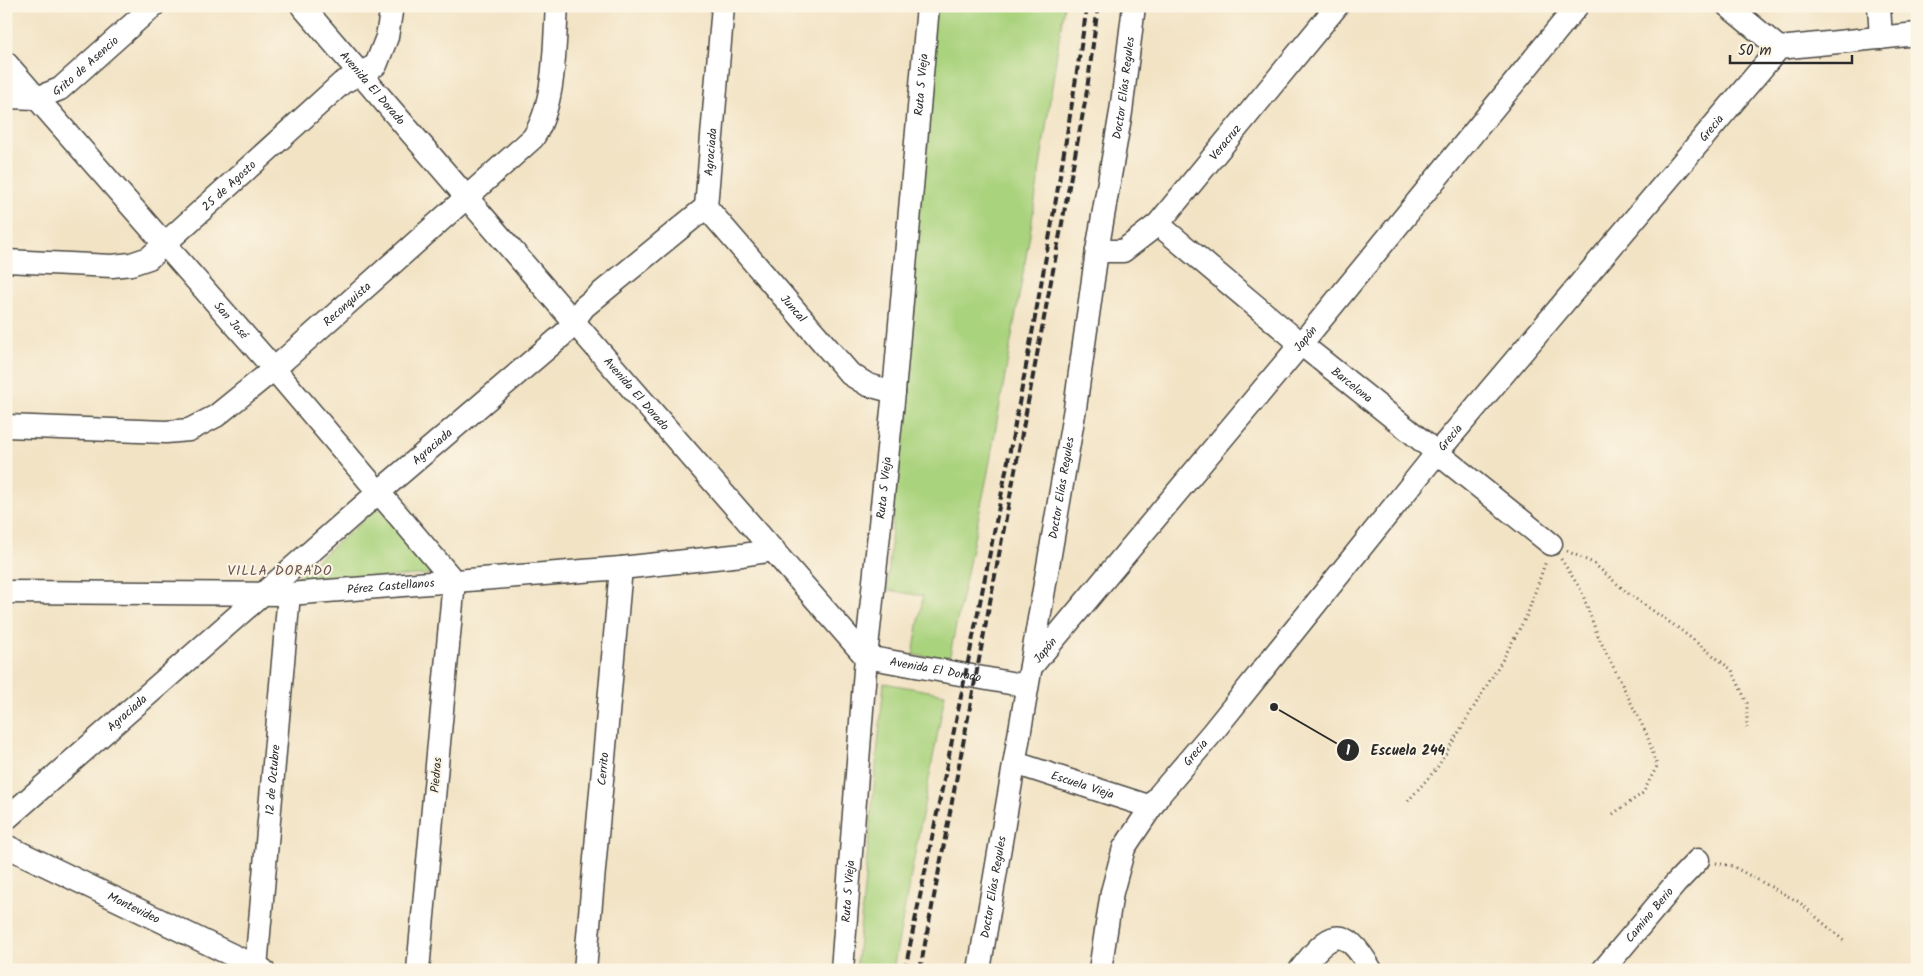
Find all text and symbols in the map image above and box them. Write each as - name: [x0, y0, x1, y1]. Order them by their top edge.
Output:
- street label: Grito de Asencio: [50, 32, 123, 101]
- scale bar: [1730, 32, 1853, 64]
- street label: Doctor Elías Regules: [1107, 36, 1140, 141]
- text: 50 m: [1738, 39, 1772, 63]
- street label: Avenida El Dorado: [335, 47, 409, 129]
- street label: Ruta 5 Vieja: [909, 52, 934, 117]
- street label: Grecia: [1695, 110, 1729, 146]
- street label: Veracruz: [1205, 120, 1246, 165]
- street label: Agraciada: [700, 127, 723, 177]
- street label: 25 de Agosto: [198, 156, 261, 216]
- street label: Reconquista: [319, 277, 376, 331]
- street label: Juncal: [776, 291, 811, 327]
- street label: San José: [209, 298, 253, 344]
- street label: Japón: [1289, 322, 1322, 356]
- street label: Avenida El Dorado: [598, 353, 674, 435]
- street label: Barcelona: [1327, 363, 1377, 408]
- street label: Grecia: [1433, 420, 1468, 456]
- street label: Agraciada: [408, 424, 457, 470]
- street label: Doctor Elías Regules: [1044, 436, 1080, 541]
- street label: Ruta 5 Vieja: [872, 455, 897, 520]
- district label: VILLA DORADO: [227, 560, 333, 582]
- street label: Pérez Castellanos: [346, 574, 435, 599]
- street label: Japón: [1029, 633, 1062, 668]
- street label: Avenida El Dorado: [888, 652, 983, 688]
- street label: Agraciada: [103, 690, 152, 736]
- street label: Grecia: [1179, 735, 1213, 771]
- callout: Escuela 244: [1335, 736, 1455, 765]
- text: 1: [1346, 739, 1351, 763]
- text: Escuela 244: [1371, 740, 1446, 762]
- street label: 12 de Octubre: [260, 743, 286, 816]
- street label: Cerrito: [593, 751, 614, 786]
- street label: Piedras: [425, 757, 448, 794]
- street label: Escuela Vieja: [1048, 766, 1117, 805]
- street label: Doctor Elías Regules: [976, 835, 1012, 940]
- street label: Ruta 5 Vieja: [837, 859, 860, 923]
- street label: Camino Berio: [1621, 883, 1679, 947]
- street label: Montevideo: [104, 887, 163, 929]

